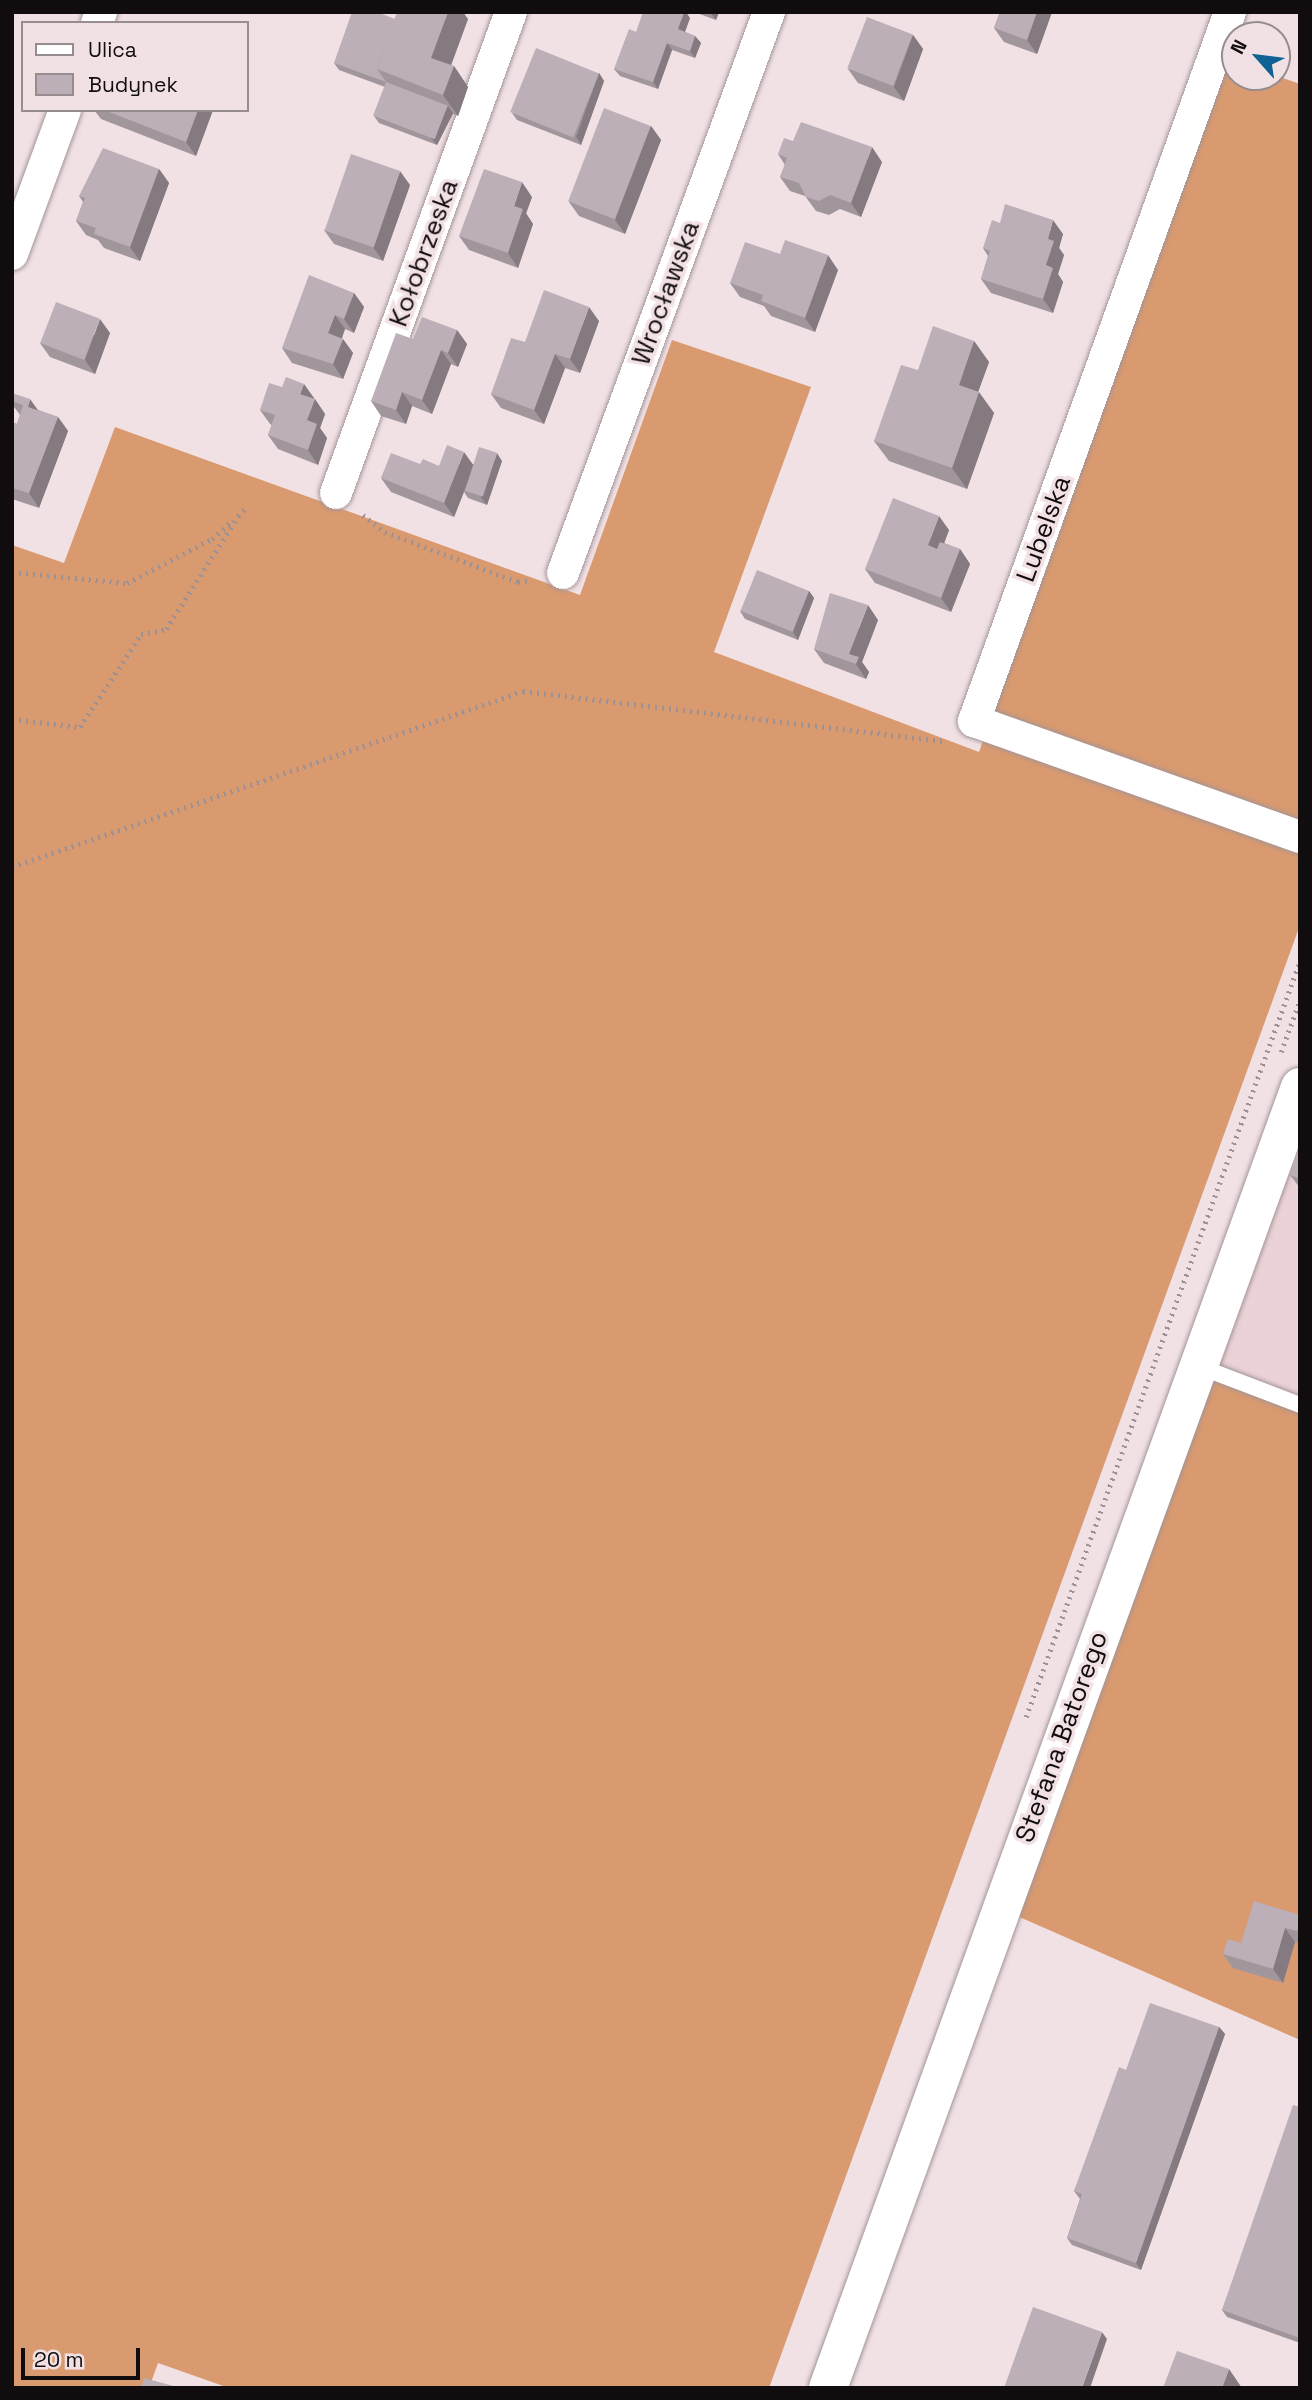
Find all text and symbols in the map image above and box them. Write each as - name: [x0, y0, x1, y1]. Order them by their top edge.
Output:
- legend: [21, 21, 248, 112]
- north arrow: [1221, 21, 1291, 91]
- text: N: [1225, 35, 1253, 58]
- text: Ulica: [88, 36, 137, 63]
- text: Budynek: [88, 71, 178, 98]
- street label: Kołobrzeska: [383, 175, 465, 331]
- street label: Wrocławska: [626, 217, 706, 369]
- street label: Lubelska: [1010, 472, 1078, 586]
- street label: Stefana Batorego: [1009, 1627, 1115, 1847]
- scale bar: [24, 2334, 144, 2378]
- text: 20 m: [34, 2346, 84, 2373]

